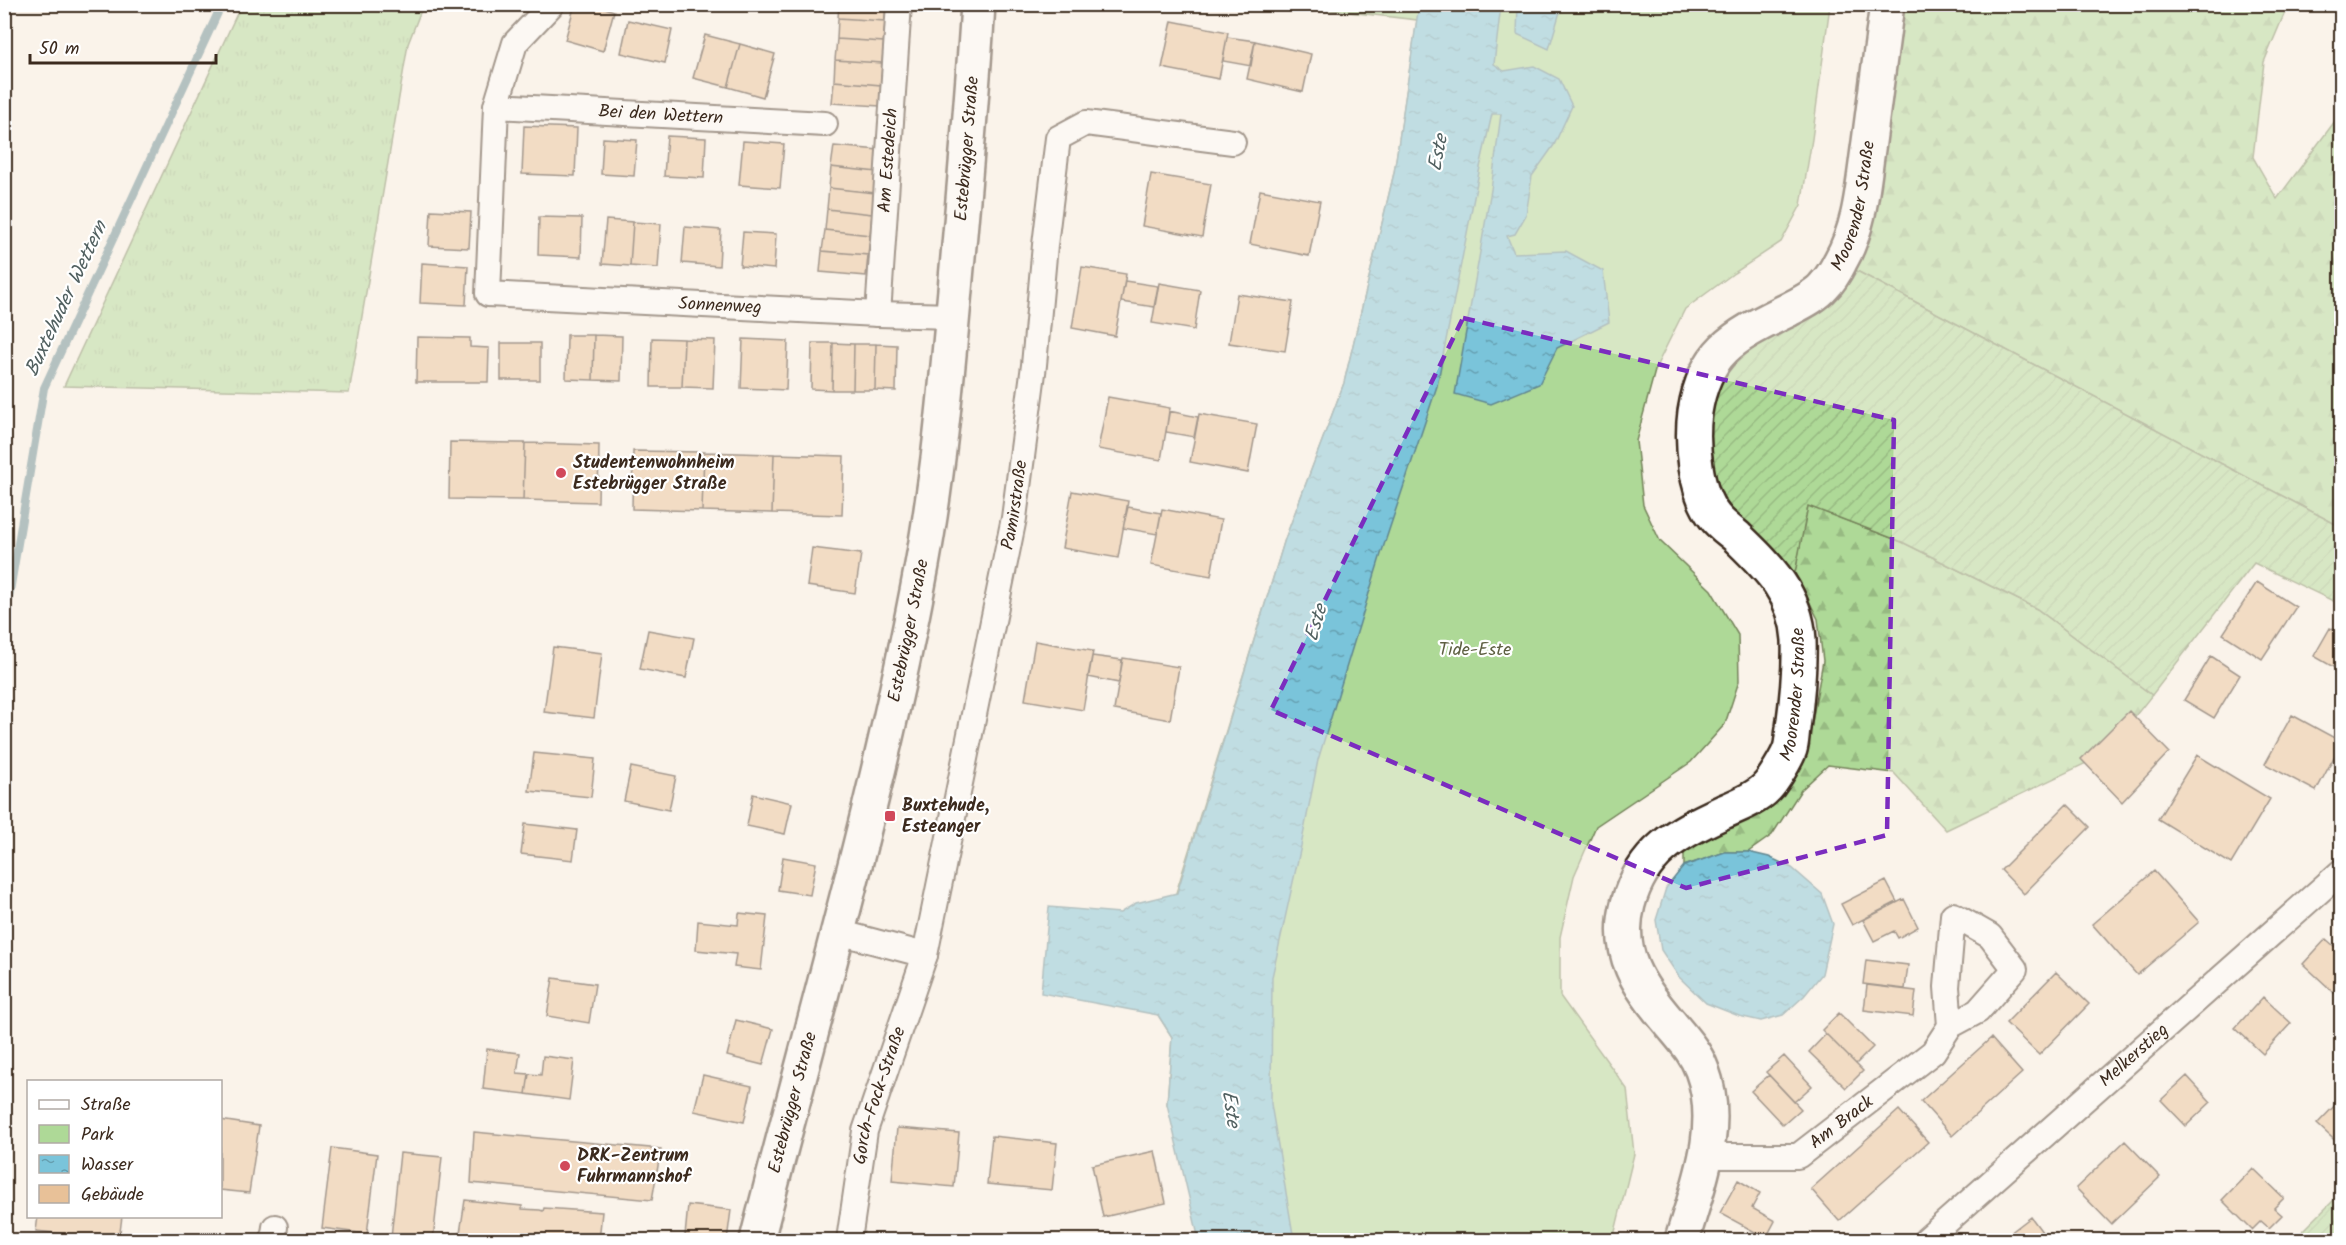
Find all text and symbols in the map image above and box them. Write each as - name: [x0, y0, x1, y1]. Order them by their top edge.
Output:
- scale bar: [30, 27, 216, 65]
- text: 50 m: [39, 35, 79, 64]
- street label: Estebrügger Straße: [947, 75, 988, 222]
- street label: Bei den Wettern: [598, 97, 724, 133]
- street label: Am Estedeich: [870, 107, 906, 214]
- water label: Este: [1420, 130, 1459, 174]
- street label: Moorender Straße: [1823, 139, 1884, 276]
- water label: Buxtehuder Wettern: [17, 215, 118, 382]
- street label: Sonnenweg: [678, 289, 762, 323]
- place label: Studentenwohnheim Estebrügger Straße: [573, 449, 735, 499]
- street label: Pamirstraße: [993, 458, 1036, 552]
- marker: Studentenwohnheim Estebrügger Straße: [554, 466, 568, 480]
- street label: Estebrügger Straße: [880, 557, 937, 705]
- water label: Este: [1296, 599, 1338, 645]
- street label: Moorender Straße: [1772, 626, 1814, 766]
- park label: Tide-Este: [1439, 636, 1511, 665]
- place label: Buxtehude, Esteanger: [902, 792, 990, 842]
- marker: Buxtehude, Esteanger: [883, 809, 897, 823]
- street label: Melkerstieg: [2093, 1017, 2175, 1095]
- street label: Gorch-Fock-Straße: [846, 1023, 914, 1166]
- street label: Estebrügger Straße: [760, 1029, 825, 1177]
- legend: [27, 1080, 222, 1218]
- water label: Este: [1212, 1088, 1249, 1132]
- street label: Am Brack: [1803, 1088, 1881, 1157]
- text: Straße: [81, 1091, 131, 1120]
- text: Park: [81, 1121, 114, 1150]
- place label: DRK-Zentrum Fuhrmannshof: [577, 1142, 693, 1192]
- text: Wasser: [81, 1151, 134, 1180]
- marker: DRK-Zentrum Fuhrmannshof: [558, 1159, 572, 1173]
- text: Gebäude: [81, 1181, 144, 1210]

